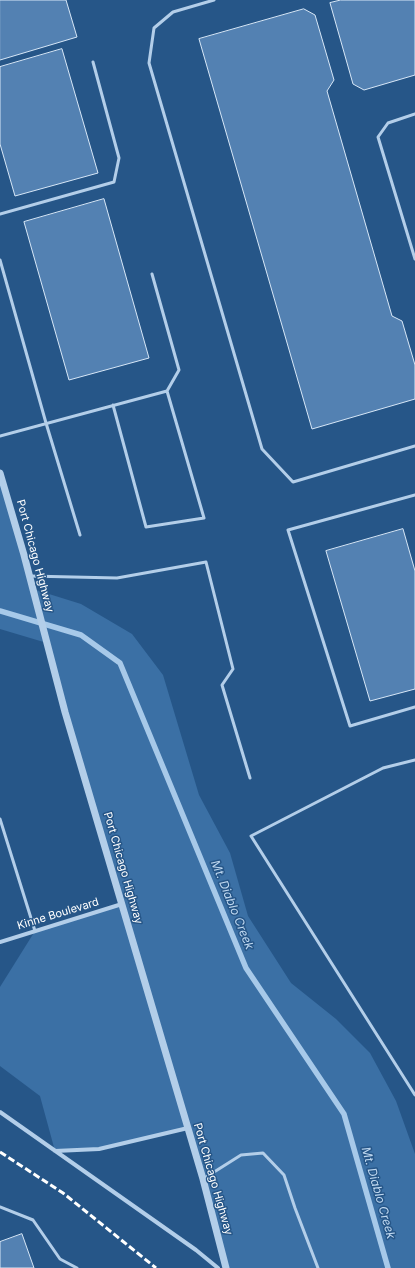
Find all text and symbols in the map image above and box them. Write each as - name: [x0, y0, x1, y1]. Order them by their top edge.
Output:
- street label: Port Chicago Highway: [14, 498, 56, 614]
- street label: Port Chicago Highway: [101, 810, 145, 926]
- water label: Mt. Diablo Creek: [208, 858, 256, 952]
- street label: Kinne Boulevard: [15, 895, 101, 933]
- street label: Port Chicago Highway: [191, 1121, 235, 1237]
- water label: Mt. Diablo Creek: [358, 1145, 398, 1241]

